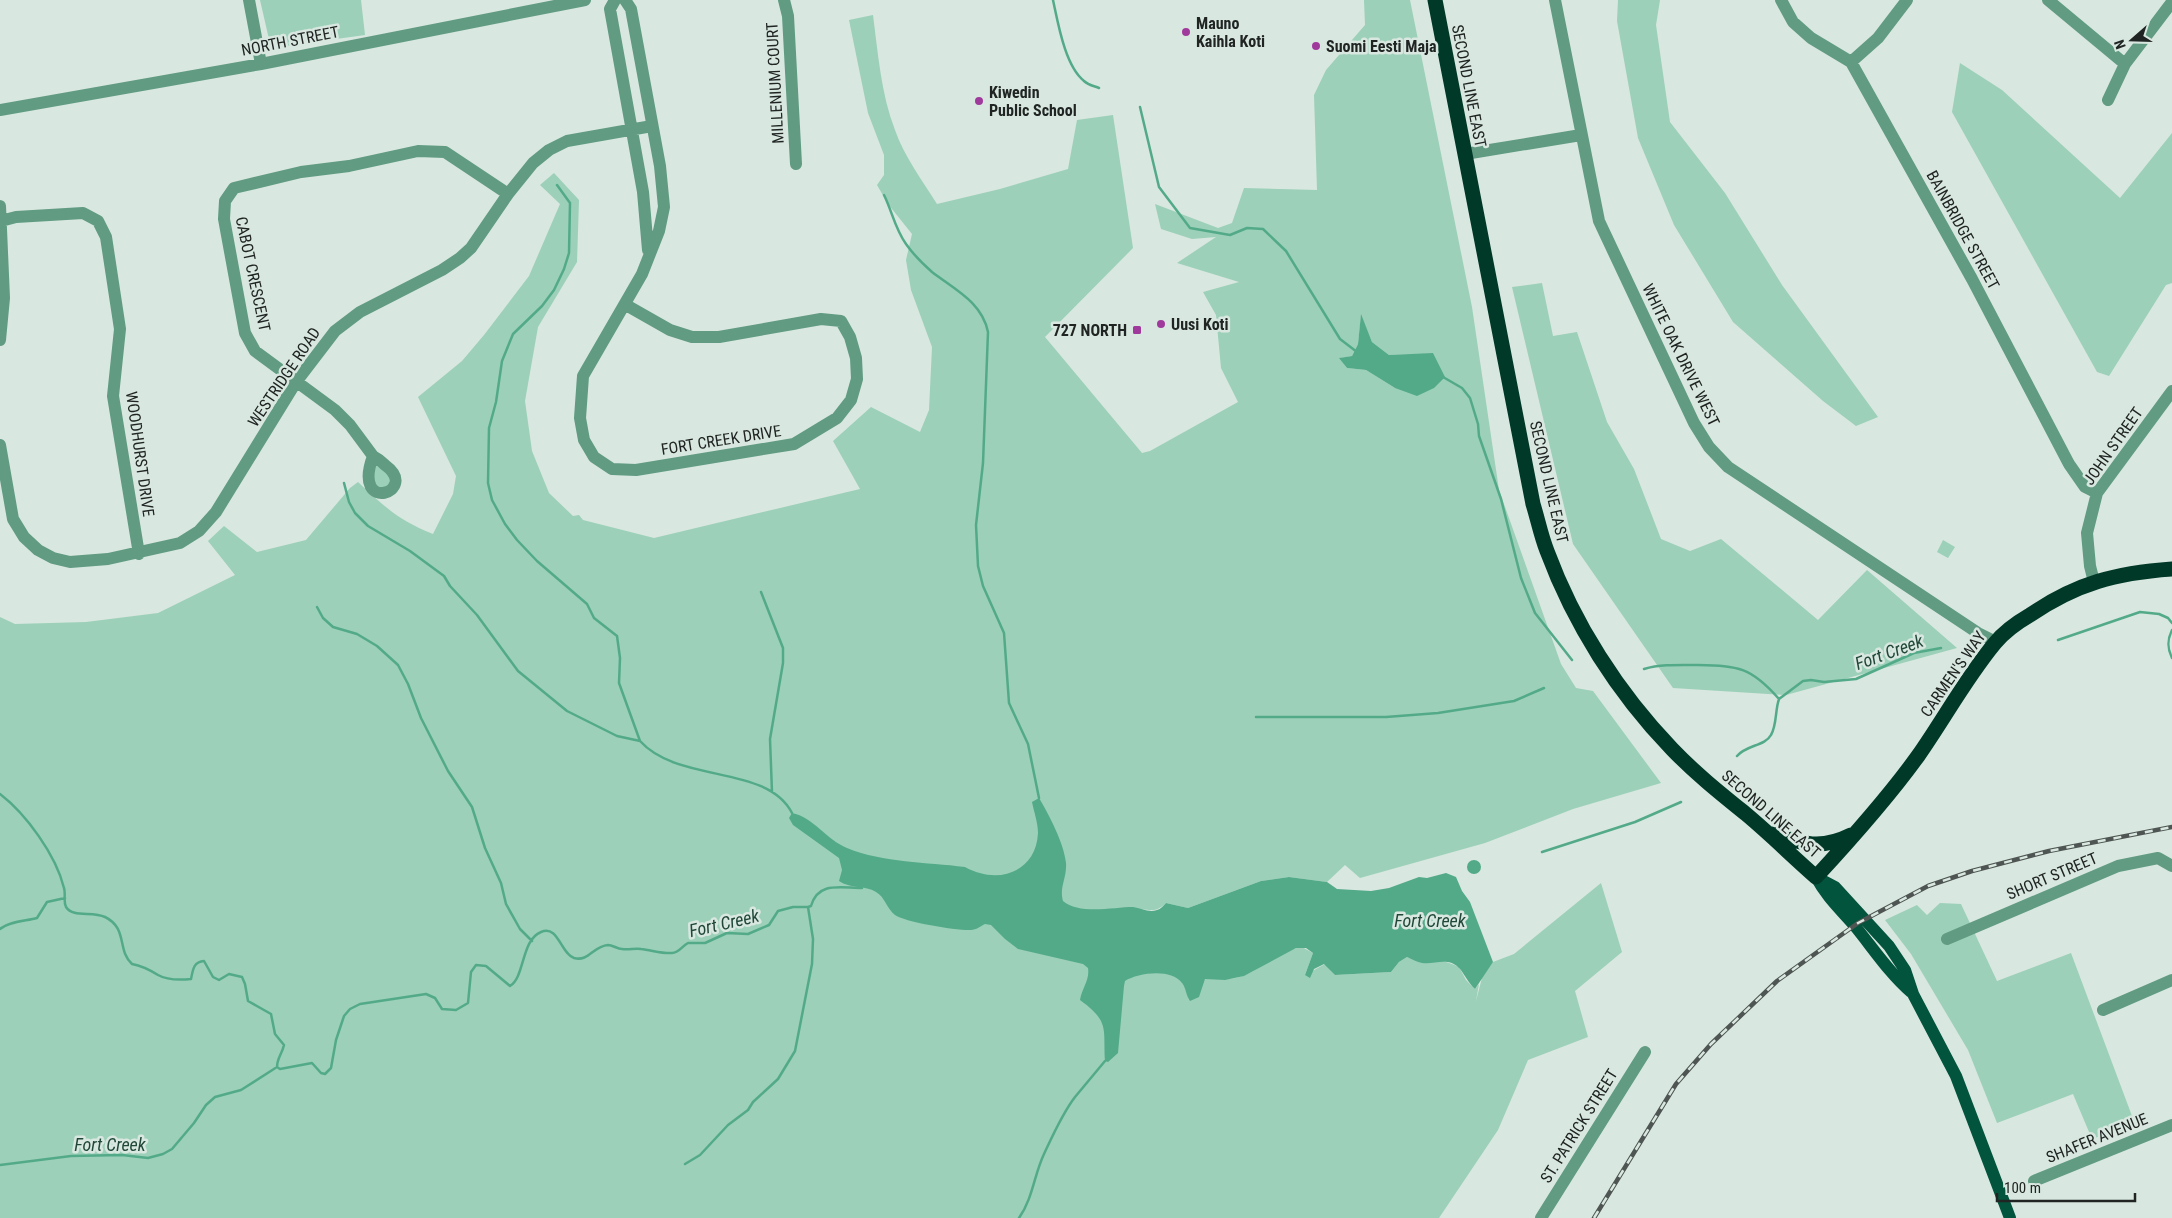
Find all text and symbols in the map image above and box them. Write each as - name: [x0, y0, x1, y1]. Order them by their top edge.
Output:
- place label: Mauno Kaihla Koti: [1196, 14, 1265, 51]
- north arrow: [2107, 15, 2157, 65]
- street label: NORTH STREET: [240, 22, 340, 60]
- street label: MILLENIUM COURT: [762, 22, 788, 144]
- street label: SECOND LINE EAST: [1448, 23, 1490, 149]
- marker: Mauno Kaihla Koti: [1180, 26, 1192, 38]
- place label: Suomi Eesti Maja: [1326, 37, 1437, 56]
- text: N: [2111, 38, 2129, 51]
- marker: Suomi Eesti Maja: [1310, 40, 1322, 52]
- place label: Kiwedin Public School: [989, 83, 1077, 120]
- marker: Kiwedin Public School: [973, 95, 985, 107]
- street label: BAINBRIDGE STREET: [1922, 167, 2004, 293]
- street label: CABOT CRESCENT: [232, 215, 274, 333]
- street label: WHITE OAK DRIVE WEST: [1638, 281, 1724, 429]
- place label: Uusi Koti: [1171, 315, 1229, 334]
- marker: Uusi Koti: [1155, 318, 1167, 330]
- place label: 727 NORTH: [1053, 321, 1127, 340]
- street label: WESTRIDGE ROAD: [244, 324, 324, 430]
- marker: 727 NORTH: [1131, 324, 1143, 336]
- street label: WOODHURST DRIVE: [122, 390, 158, 518]
- street label: JOHN STREET: [2079, 404, 2147, 488]
- street label: SECOND LINE EAST: [1526, 419, 1572, 545]
- street label: FORT CREEK DRIVE: [660, 421, 782, 459]
- street label: CARMEN'S WAY: [1916, 627, 1990, 721]
- water label: Fort Creek: [1852, 630, 1927, 674]
- street label: SECOND LINE EAST: [1718, 766, 1824, 862]
- street label: SHORT STREET: [2004, 848, 2100, 904]
- water label: Fort Creek: [687, 904, 762, 941]
- water label: Fort Creek: [1394, 910, 1467, 931]
- street label: ST. PATRICK STREET: [1536, 1066, 1622, 1186]
- street label: SHAFER AVENUE: [2044, 1109, 2151, 1167]
- water label: Fort Creek: [74, 1134, 147, 1155]
- scale bar: [1997, 1170, 2134, 1202]
- text: 100 m: [2004, 1179, 2041, 1197]

